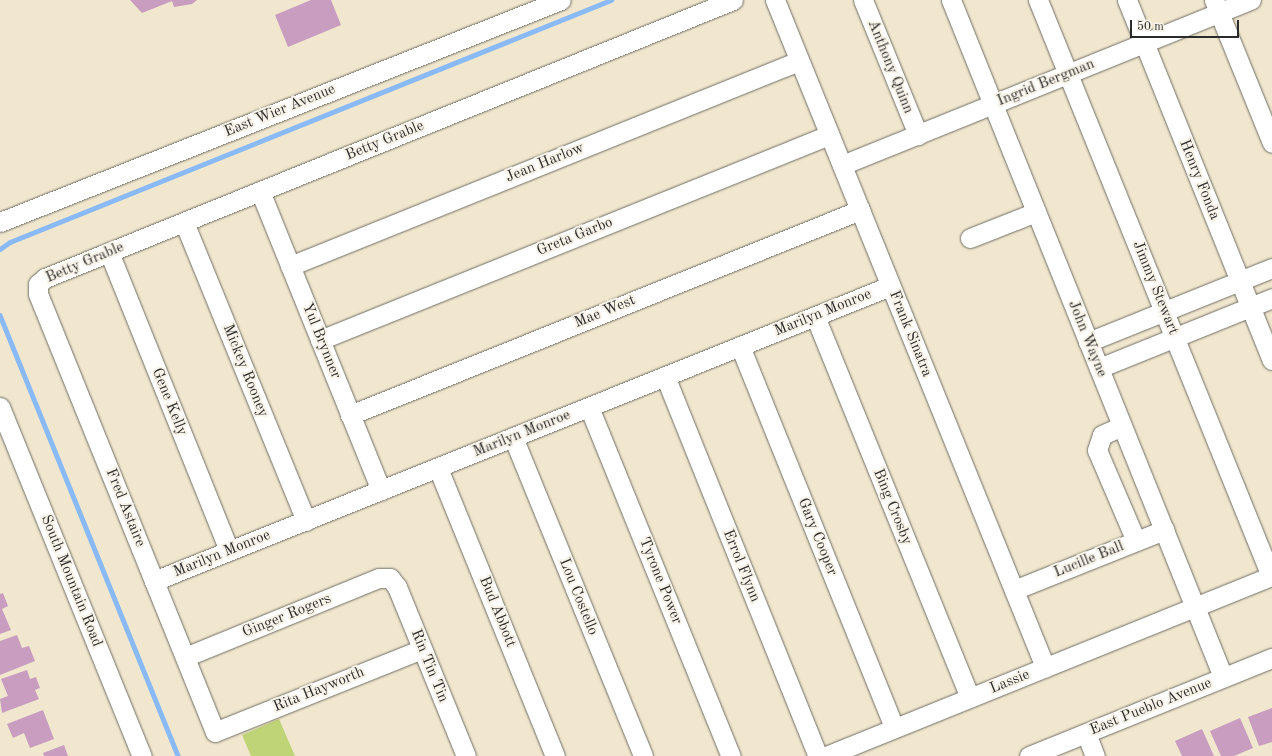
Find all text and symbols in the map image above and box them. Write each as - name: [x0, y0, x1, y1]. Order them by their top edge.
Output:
- scale bar: [1132, 12, 1241, 38]
- street label: Anthony Quinn: [863, 18, 917, 116]
- text: 50 m: [1137, 21, 1164, 33]
- street label: Ingrid Bergman: [995, 55, 1097, 111]
- street label: East Wier Avenue: [222, 81, 338, 141]
- street label: Betty Grable: [343, 117, 427, 165]
- street label: Henry Fonda: [1175, 137, 1223, 223]
- street label: Jean Harlow: [503, 139, 587, 187]
- street label: Greta Garbo: [534, 214, 616, 260]
- street label: Jimmy Stewart: [1128, 238, 1182, 338]
- street label: Betty Grable: [43, 239, 127, 287]
- street label: Marilyn Monroe: [772, 285, 874, 341]
- street label: Frank Sinatra: [885, 288, 935, 380]
- street label: Mae West: [572, 292, 638, 332]
- street label: John Wayne: [1063, 298, 1111, 380]
- street label: Yul Brynner: [298, 300, 344, 382]
- street label: Mickey Rooney: [218, 322, 272, 420]
- street label: Gene Kelly: [147, 366, 191, 438]
- street label: Marilyn Monroe: [471, 406, 573, 462]
- street label: Fred Astaire: [101, 466, 149, 550]
- street label: Bing Crosby: [869, 466, 915, 548]
- street label: Gary Cooper: [793, 495, 841, 579]
- street label: South Mountain Road: [36, 512, 106, 650]
- street label: Marilyn Monroe: [171, 526, 273, 582]
- street label: Errol Flynn: [718, 527, 764, 605]
- street label: Tyrone Power: [634, 535, 686, 627]
- street label: Lucille Ball: [1051, 538, 1127, 582]
- street label: Lou Costello: [554, 556, 602, 638]
- street label: Bud Abbott: [475, 574, 519, 650]
- street label: Ginger Rogers: [240, 590, 334, 642]
- street label: Rin Tin Tin: [406, 627, 452, 705]
- street label: Rita Hayworth: [271, 664, 367, 716]
- street label: Lassie: [987, 666, 1033, 698]
- street label: East Pueblo Avenue: [1087, 674, 1215, 740]

